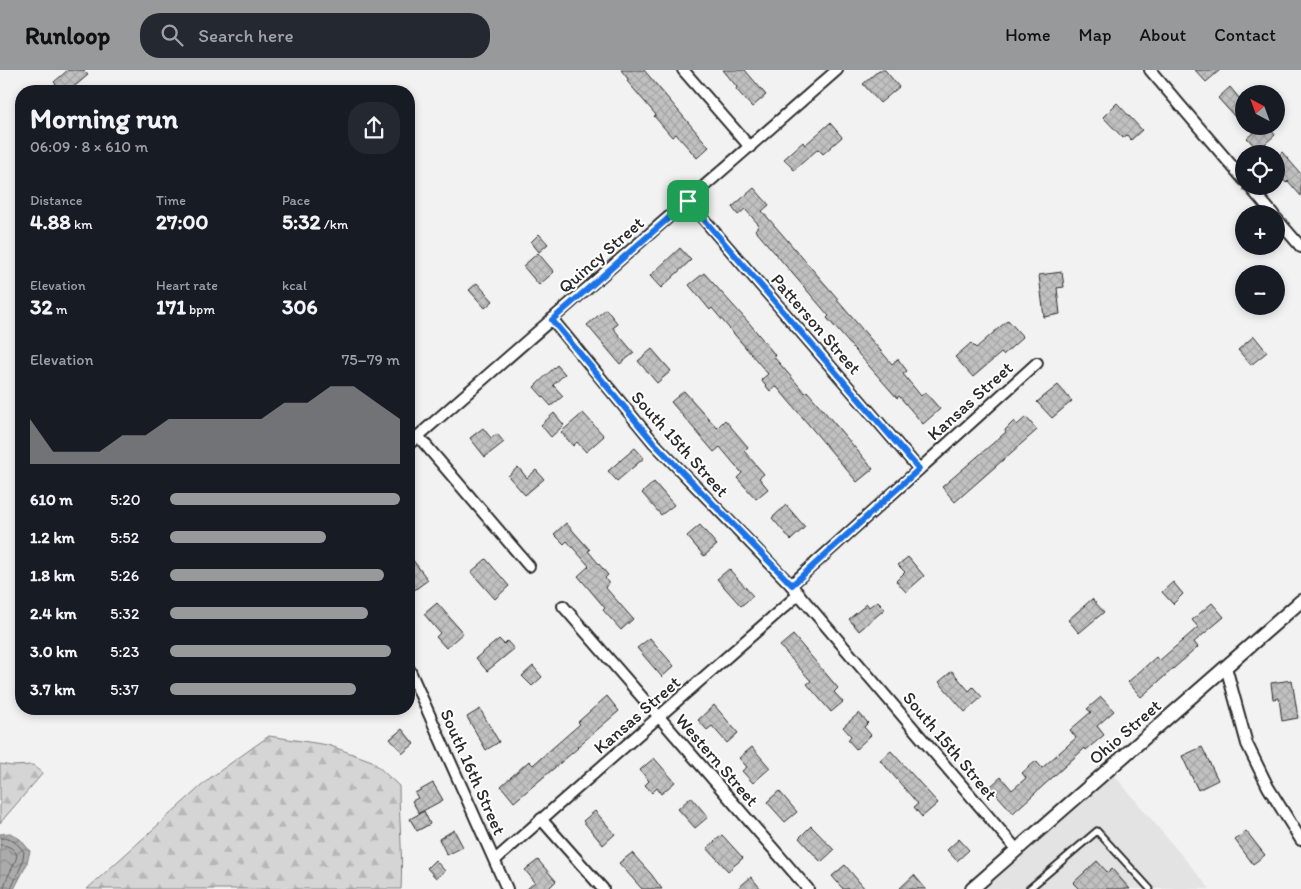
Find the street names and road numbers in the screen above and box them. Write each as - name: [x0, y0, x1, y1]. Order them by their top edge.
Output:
- street label: Quincy Street: [554, 212, 648, 298]
- street label: Patterson Street: [766, 269, 866, 379]
- street label: Kansas Street: [923, 357, 1018, 445]
- street label: South 15th Street: [627, 386, 734, 502]
- street label: Kansas Street: [589, 671, 685, 759]
- street label: South 15th Street: [898, 687, 1002, 805]
- street label: Ohio Street: [1084, 694, 1166, 769]
- street label: South 16th Street: [435, 706, 511, 839]
- street label: Western Street: [671, 709, 763, 811]

